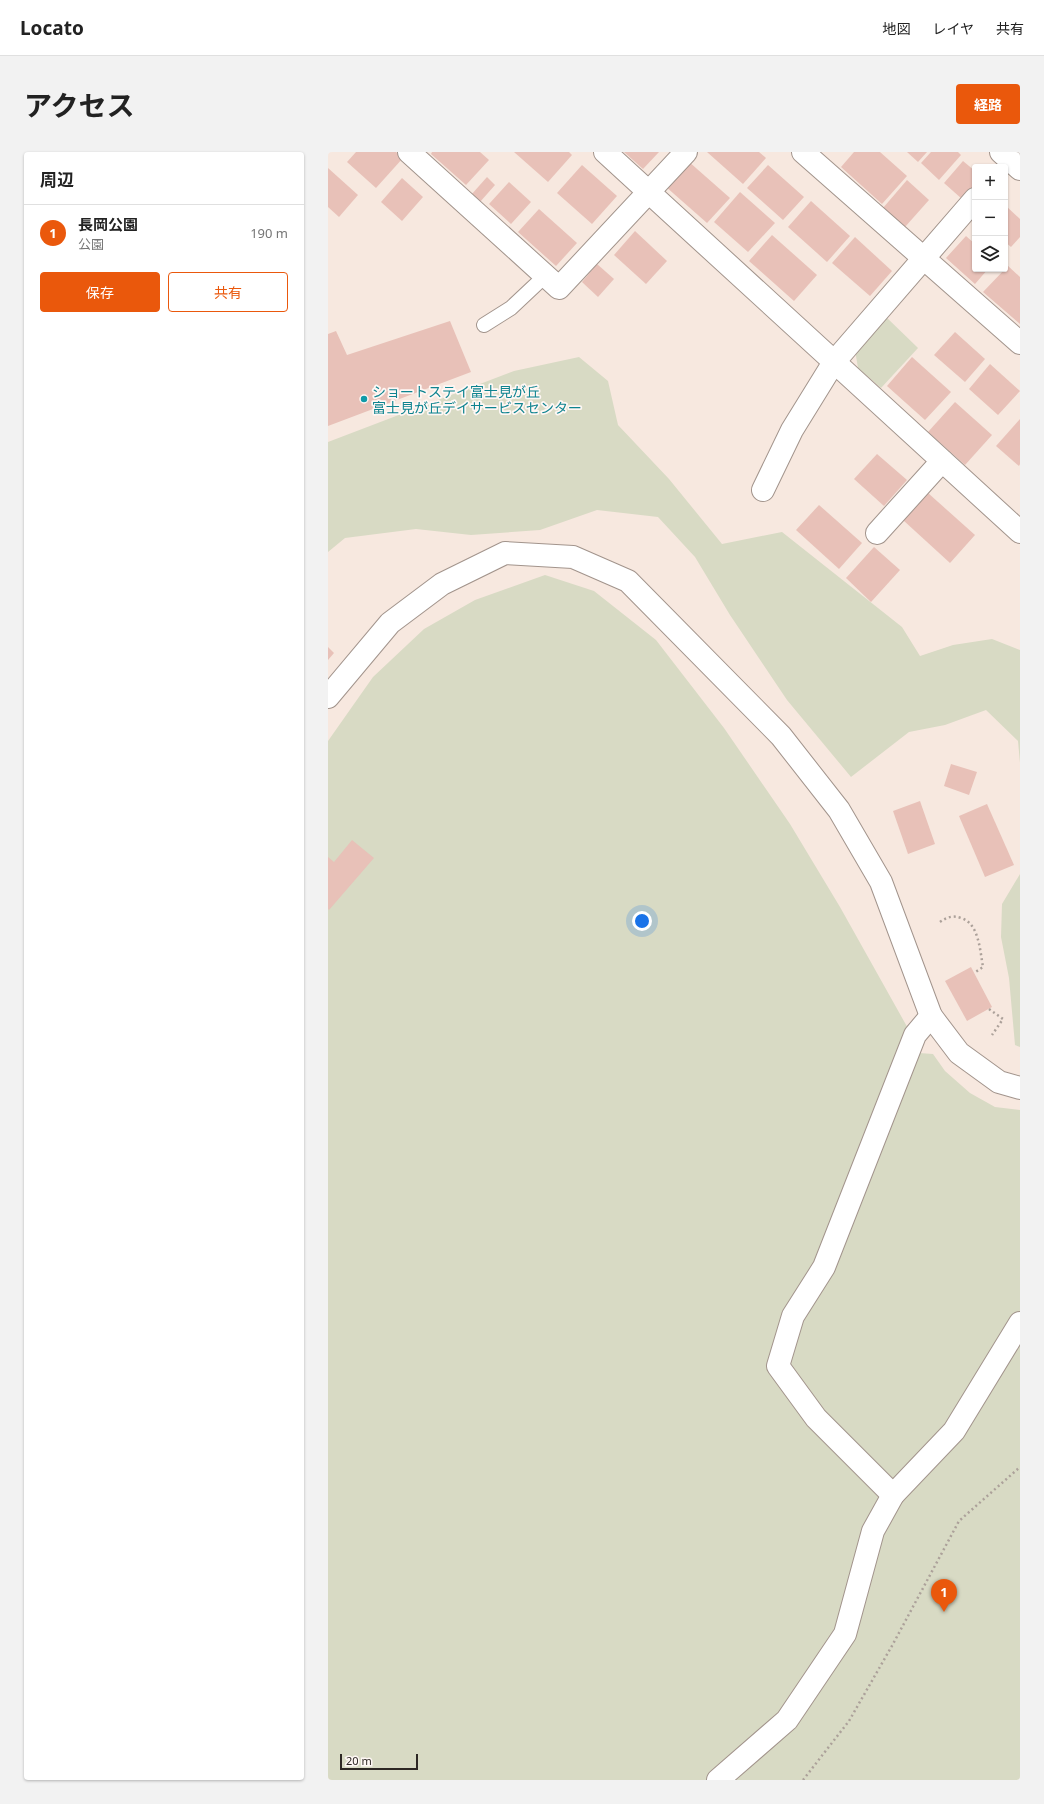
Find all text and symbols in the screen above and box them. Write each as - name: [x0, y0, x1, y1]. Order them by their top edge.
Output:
- text: Locato: [20, 15, 84, 41]
- text: 地図: [882, 19, 910, 38]
- text: レイヤ: [932, 19, 974, 38]
- text: 共有: [996, 19, 1024, 38]
- button: 経路: [956, 84, 1020, 124]
- text: アクセス: [24, 86, 135, 124]
- map controls: [972, 164, 1008, 272]
- button: +: [972, 164, 1008, 200]
- text: 周辺: [40, 168, 74, 191]
- button: −: [972, 200, 1008, 236]
- text: 長岡公園: [78, 214, 138, 234]
- text: 1: [49, 224, 57, 242]
- text: 190 m: [250, 224, 288, 242]
- text: 公園: [78, 235, 104, 253]
- button: layers: [972, 236, 1008, 272]
- button: 保存: [40, 272, 160, 312]
- button: 共有: [168, 272, 288, 312]
- place label: ショートステイ富士見が丘 富士見が丘デイサービスセンター: [372, 382, 582, 417]
- marker: ショートステイ富士見が丘 富士見が丘デイサービスセンター: [359, 394, 369, 404]
- your location: [632, 911, 652, 931]
- pin: 1: [931, 1579, 957, 1612]
- scale bar: [340, 1752, 418, 1771]
- text: 20 m: [346, 1753, 372, 1768]

